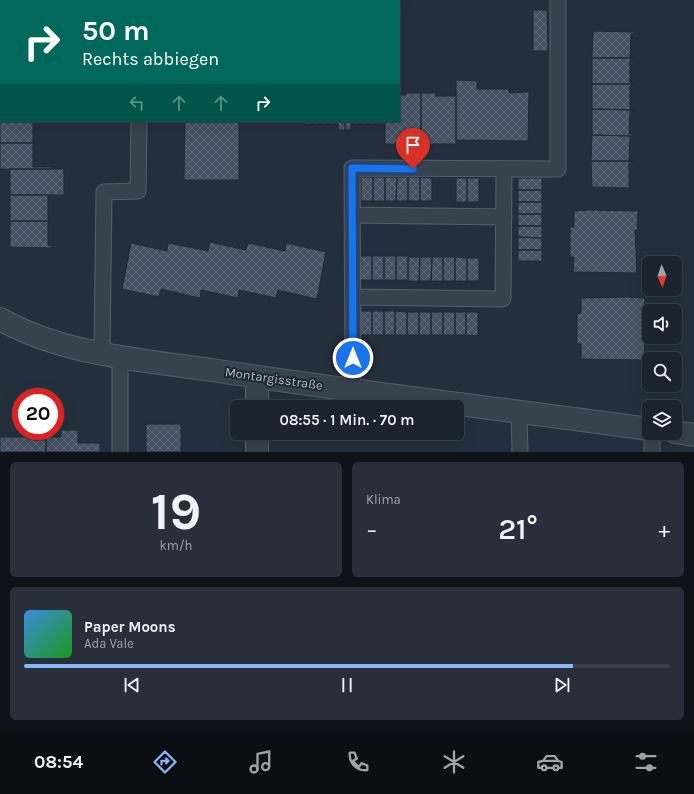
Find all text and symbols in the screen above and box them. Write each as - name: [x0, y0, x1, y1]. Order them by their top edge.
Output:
- text: 50 m: [82, 14, 150, 47]
- icon: right: [16, 16, 68, 68]
- text: Rechts abbiegen: [82, 48, 219, 70]
- icon: left: [126, 92, 148, 114]
- icon: ahead: [168, 92, 190, 114]
- icon: ahead: [210, 92, 232, 114]
- icon: right: [252, 92, 274, 114]
- pin: [396, 128, 430, 169]
- icon: arrive: [402, 134, 424, 156]
- north arrow: [642, 256, 682, 296]
- map controls: [642, 256, 682, 440]
- button: sound: [642, 304, 682, 344]
- position arrow: [332, 337, 374, 379]
- button: search: [642, 352, 682, 392]
- street label: Montargisstraße: [224, 364, 324, 393]
- speed limit sign: 20: [12, 388, 64, 440]
- button: layers: [642, 400, 682, 440]
- text: 08:55 · 1 Min. · 70 m: [280, 411, 414, 429]
- text: 19: [151, 481, 201, 542]
- text: Klima: [366, 492, 401, 507]
- text: 21°: [498, 511, 538, 547]
- text: −: [366, 517, 378, 543]
- text: +: [658, 517, 670, 543]
- text: km/h: [160, 538, 192, 553]
- text: Paper Moons: [84, 618, 176, 636]
- text: Ada Vale: [84, 636, 134, 651]
- icon: previous: [121, 674, 143, 696]
- icon: pause: [336, 674, 358, 696]
- icon: next: [551, 674, 573, 696]
- icon: directions: [151, 748, 179, 776]
- icon: music: [247, 748, 275, 776]
- icon: phone: [344, 748, 372, 776]
- icon: climate: [440, 748, 468, 776]
- icon: car: [536, 748, 564, 776]
- icon: filters: [632, 748, 660, 776]
- text: 08:54: [34, 751, 83, 773]

